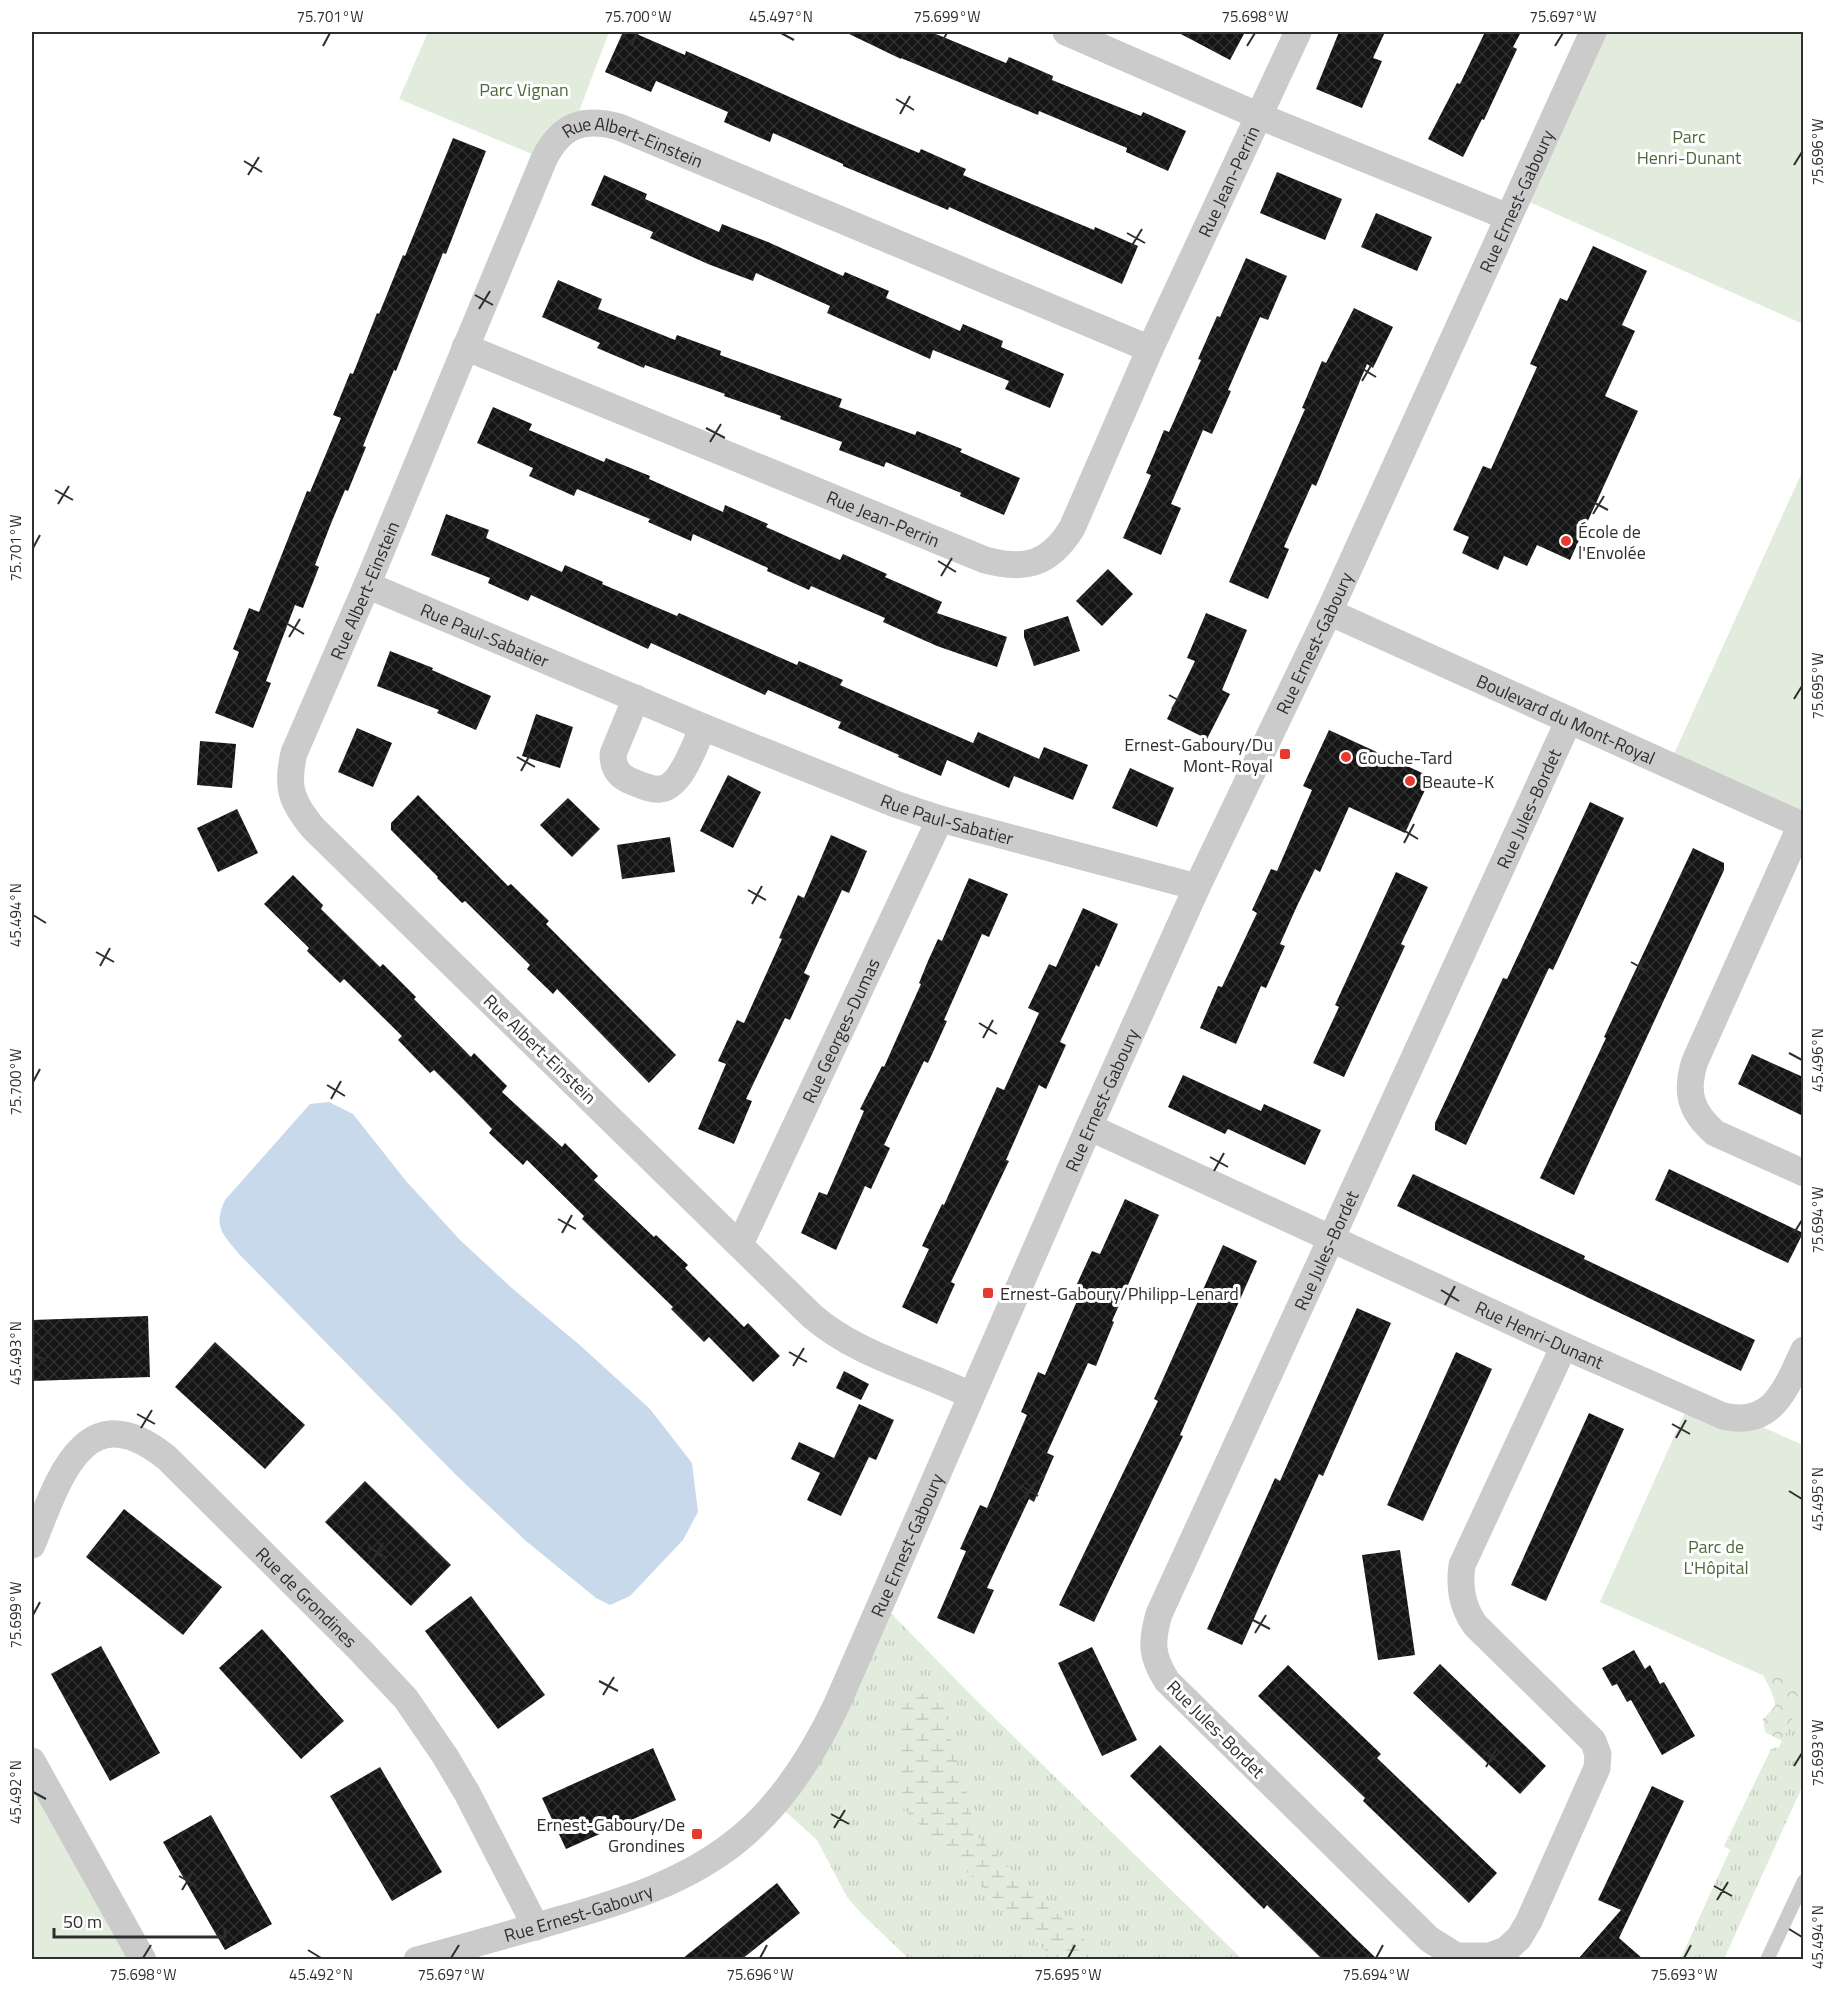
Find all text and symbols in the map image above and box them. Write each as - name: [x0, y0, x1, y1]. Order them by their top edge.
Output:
- text: 75.701°W: [297, 5, 363, 28]
- text: 75.700°W: [605, 5, 671, 28]
- text: 45.497°N: [749, 5, 813, 28]
- text: 75.699°W: [914, 5, 980, 28]
- text: 75.698°W: [1222, 5, 1288, 28]
- text: 75.697°W: [1530, 5, 1596, 28]
- park label: Parc Vignan: [479, 76, 569, 103]
- street label: Rue Albert-Einstein: [556, 109, 707, 174]
- text: 75.696°W: [1806, 119, 1829, 185]
- street label: Rue Jean-Perrin: [1191, 121, 1266, 242]
- park label: Parc Henri-Dunant: [1637, 123, 1742, 171]
- street label: Rue Ernest-Gaboury: [1472, 125, 1560, 277]
- street label: Rue Jean-Perrin: [823, 483, 944, 554]
- text: 75.701°W: [4, 515, 27, 581]
- street label: Rue Albert-Einstein: [323, 517, 406, 664]
- place label: École de l'Envolée: [1578, 518, 1646, 566]
- marker: École de l'Envolée: [1559, 534, 1573, 548]
- street label: Rue Ernest-Gaboury: [1269, 567, 1359, 718]
- street label: Rue Paul-Sabatier: [416, 596, 553, 674]
- text: 75.695°W: [1806, 653, 1829, 719]
- street label: Boulevard du Mont-Royal: [1472, 667, 1660, 771]
- place label: Ernest-Gaboury/Du Mont-Royal: [1124, 731, 1273, 779]
- place label: Couche-Tard: [1358, 744, 1452, 771]
- street label: Rue Jules-Bordet: [1489, 744, 1568, 873]
- marker: Ernest-Gaboury/Du Mont-Royal: [1278, 747, 1292, 761]
- marker: Couche-Tard: [1339, 750, 1353, 764]
- place label: Beaute-K: [1422, 768, 1494, 795]
- marker: Beaute-K: [1403, 774, 1417, 788]
- street label: Rue Paul-Sabatier: [877, 786, 1017, 851]
- text: 45.494°N: [4, 883, 27, 947]
- street label: Rue Georges-Dumas: [795, 953, 886, 1108]
- street label: Rue Albert-Einstein: [477, 988, 603, 1110]
- street label: Rue Ernest-Gaboury: [1058, 1024, 1145, 1176]
- text: 45.496°N: [1806, 1028, 1829, 1092]
- text: 75.700°W: [4, 1049, 27, 1115]
- street label: Rue Jules-Bordet: [1287, 1185, 1365, 1315]
- text: 75.694°W: [1806, 1187, 1829, 1253]
- place label: Ernest-Gaboury/Philipp-Lenard: [1000, 1280, 1239, 1307]
- marker: Ernest-Gaboury/Philipp-Lenard: [981, 1286, 995, 1300]
- street label: Rue Henri-Dunant: [1471, 1293, 1609, 1376]
- text: 45.493°N: [4, 1321, 27, 1385]
- text: 45.495°N: [1806, 1467, 1829, 1531]
- street label: Rue Ernest-Gaboury: [863, 1469, 950, 1621]
- park label: Parc de L'Hôpital: [1683, 1533, 1749, 1581]
- street label: Rue de Grondines: [250, 1540, 364, 1654]
- text: 75.699°W: [4, 1582, 27, 1648]
- street label: Rue Jules-Bordet: [1161, 1674, 1272, 1785]
- text: 75.693°W: [1806, 1720, 1829, 1786]
- text: 45.492°N: [4, 1760, 27, 1824]
- place label: Ernest-Gaboury/De Grondines: [537, 1811, 685, 1859]
- marker: Ernest-Gaboury/De Grondines: [690, 1827, 704, 1841]
- street label: Rue Ernest-Gaboury: [501, 1877, 657, 1949]
- scale bar: [54, 1901, 225, 1939]
- text: 45.494°N: [1806, 1905, 1829, 1969]
- text: 50 m: [63, 1908, 102, 1935]
- text: 75.698°W: [110, 1963, 176, 1986]
- text: 45.492°N: [289, 1963, 353, 1986]
- text: 75.697°W: [418, 1963, 484, 1986]
- text: 75.696°W: [727, 1963, 793, 1986]
- text: 75.695°W: [1035, 1963, 1101, 1986]
- text: 75.694°W: [1343, 1963, 1409, 1986]
- text: 75.693°W: [1651, 1963, 1717, 1986]

